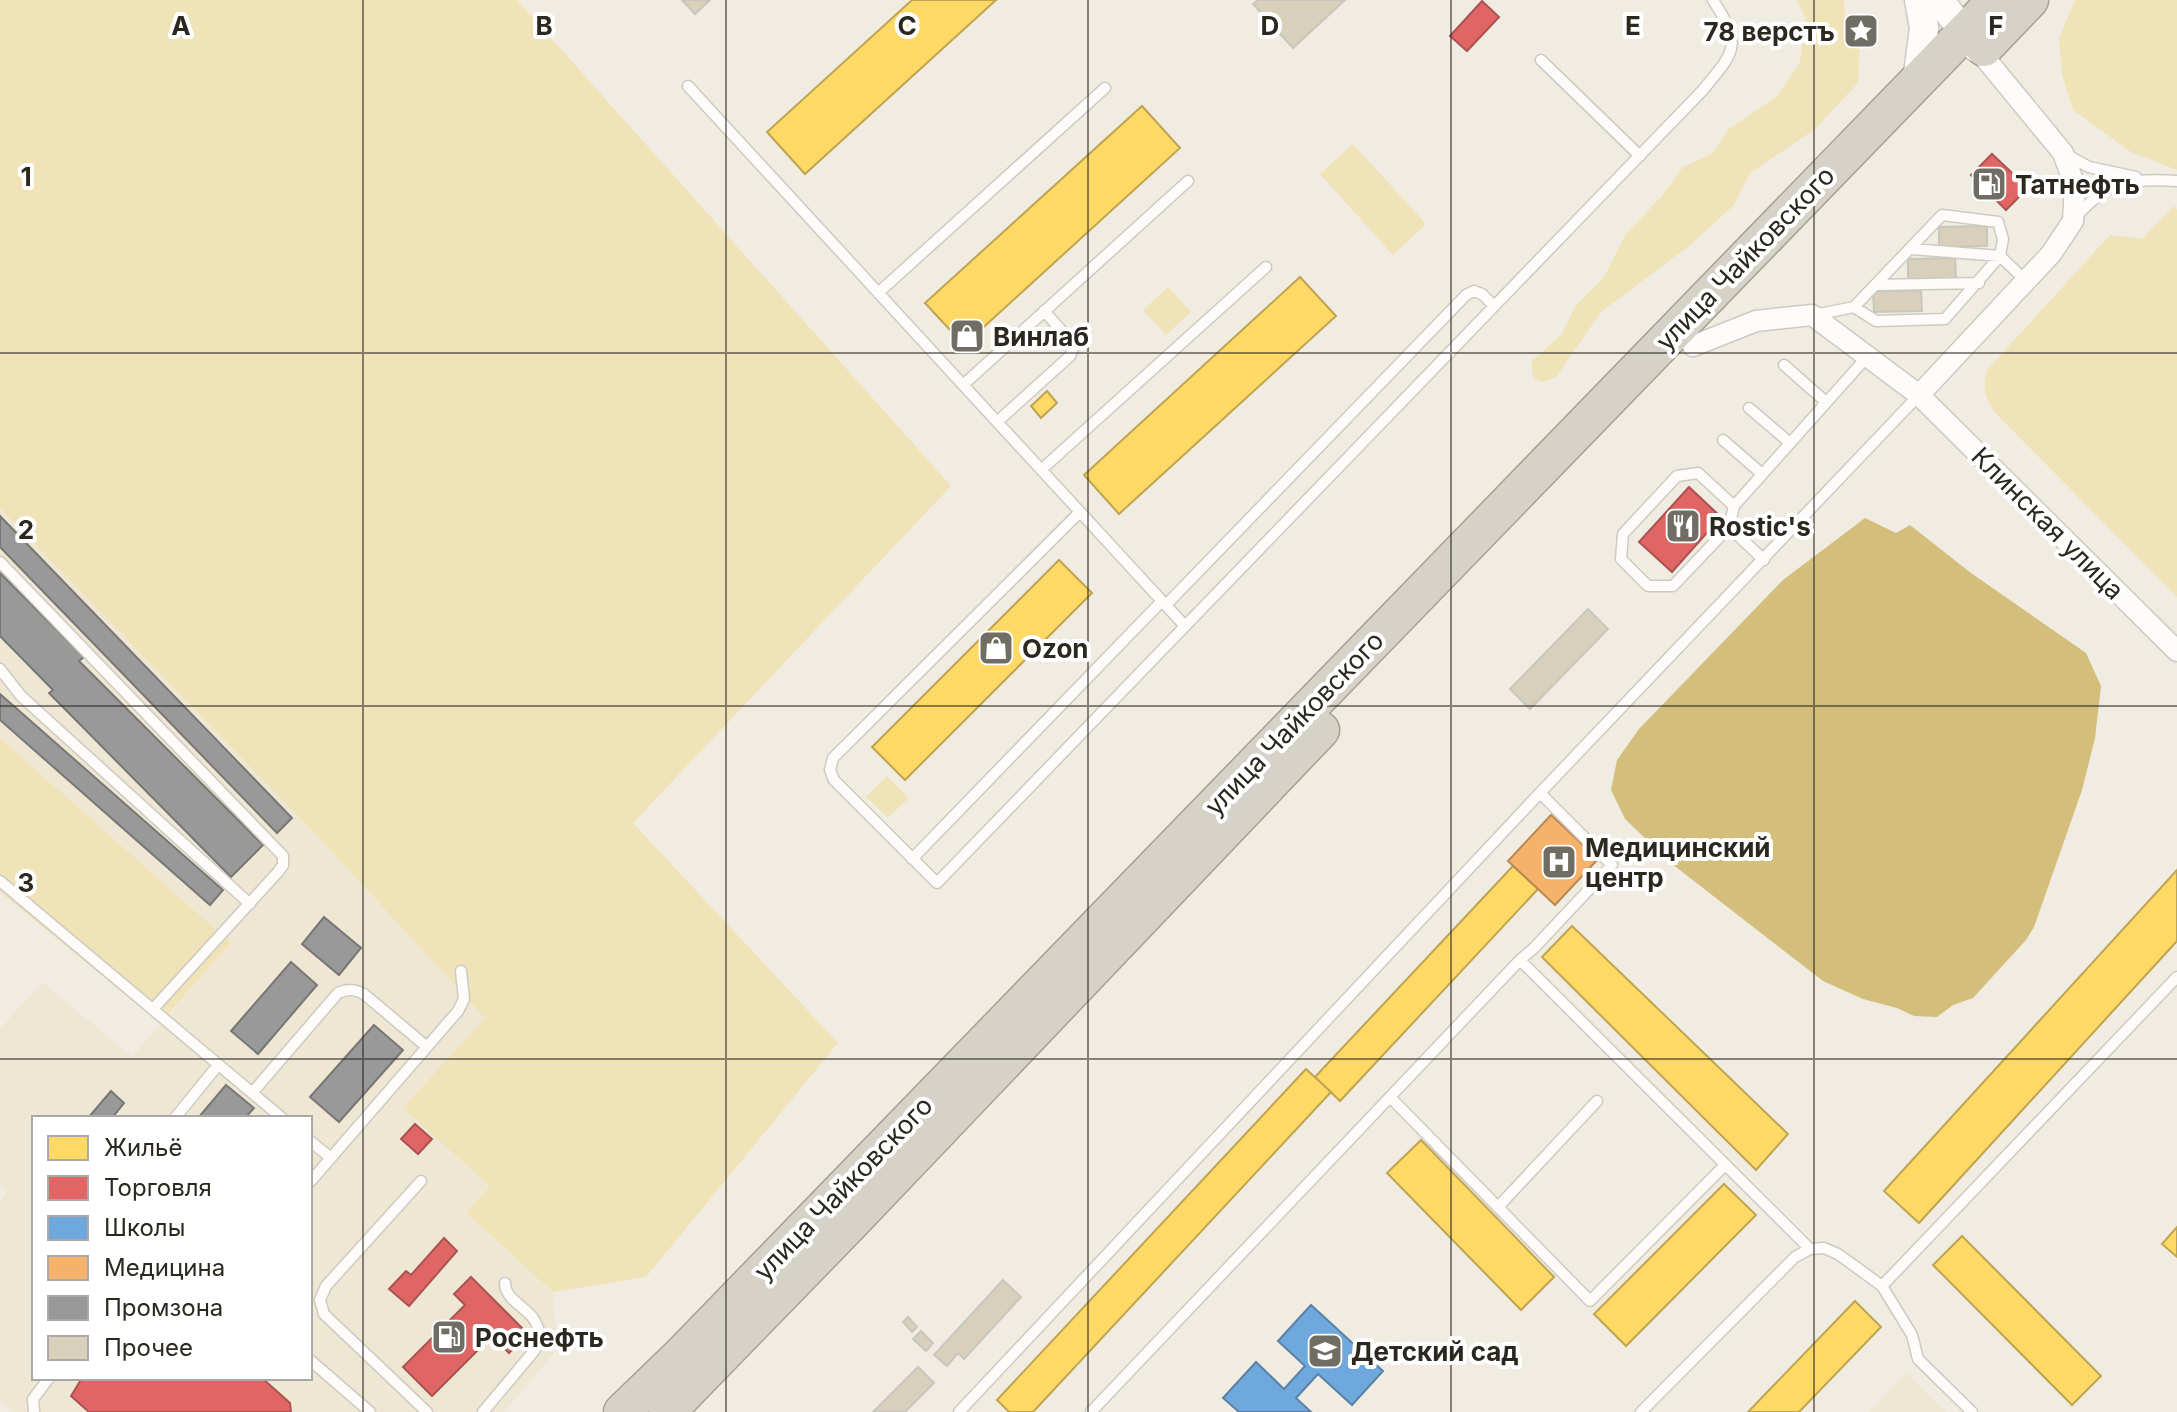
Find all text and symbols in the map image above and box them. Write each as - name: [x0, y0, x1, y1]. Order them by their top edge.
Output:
- text: A: [171, 10, 191, 41]
- text: B: [535, 10, 553, 41]
- text: C: [897, 10, 917, 41]
- text: D: [1261, 10, 1279, 41]
- text: E: [1625, 10, 1641, 41]
- text: F: [1988, 10, 2004, 41]
- place icon: 78 верстъ: [1842, 12, 1880, 50]
- place label: 78 верстъ: [1704, 16, 1835, 47]
- street label: улица Чайковского: [1649, 160, 1841, 356]
- text: 1: [20, 161, 32, 192]
- fuel station icon: Татнефть: [1970, 165, 2008, 203]
- place label: Татнефть: [2015, 169, 2140, 200]
- shop icon: Винлаб: [948, 317, 986, 355]
- place label: Винлаб: [993, 321, 1089, 352]
- street label: Клинская улица: [1966, 441, 2130, 605]
- restaurant icon: Rostic's: [1664, 507, 1702, 545]
- place label: Rostic's: [1709, 511, 1811, 542]
- text: 2: [18, 514, 34, 545]
- street label: улица Чайковского: [1198, 625, 1390, 821]
- shop icon: Ozon: [977, 629, 1015, 667]
- place label: Ozon: [1022, 633, 1089, 664]
- place label: Медицинский центр: [1585, 832, 1771, 893]
- hospital icon: Медицинский центр: [1540, 843, 1578, 881]
- text: 3: [18, 867, 34, 898]
- street label: улица Чайковского: [747, 1090, 939, 1286]
- legend: [32, 1116, 312, 1380]
- text: Жильё: [104, 1133, 182, 1162]
- text: Торговля: [104, 1173, 212, 1202]
- text: Школы: [104, 1213, 185, 1242]
- text: Медицина: [104, 1253, 225, 1282]
- text: Промзона: [104, 1293, 223, 1322]
- fuel station icon: Роснефть: [430, 1318, 468, 1356]
- place label: Роснефть: [475, 1322, 604, 1353]
- school or university icon: Детский сад: [1306, 1332, 1344, 1370]
- text: Прочее: [104, 1333, 193, 1362]
- place label: Детский сад: [1351, 1336, 1519, 1367]

